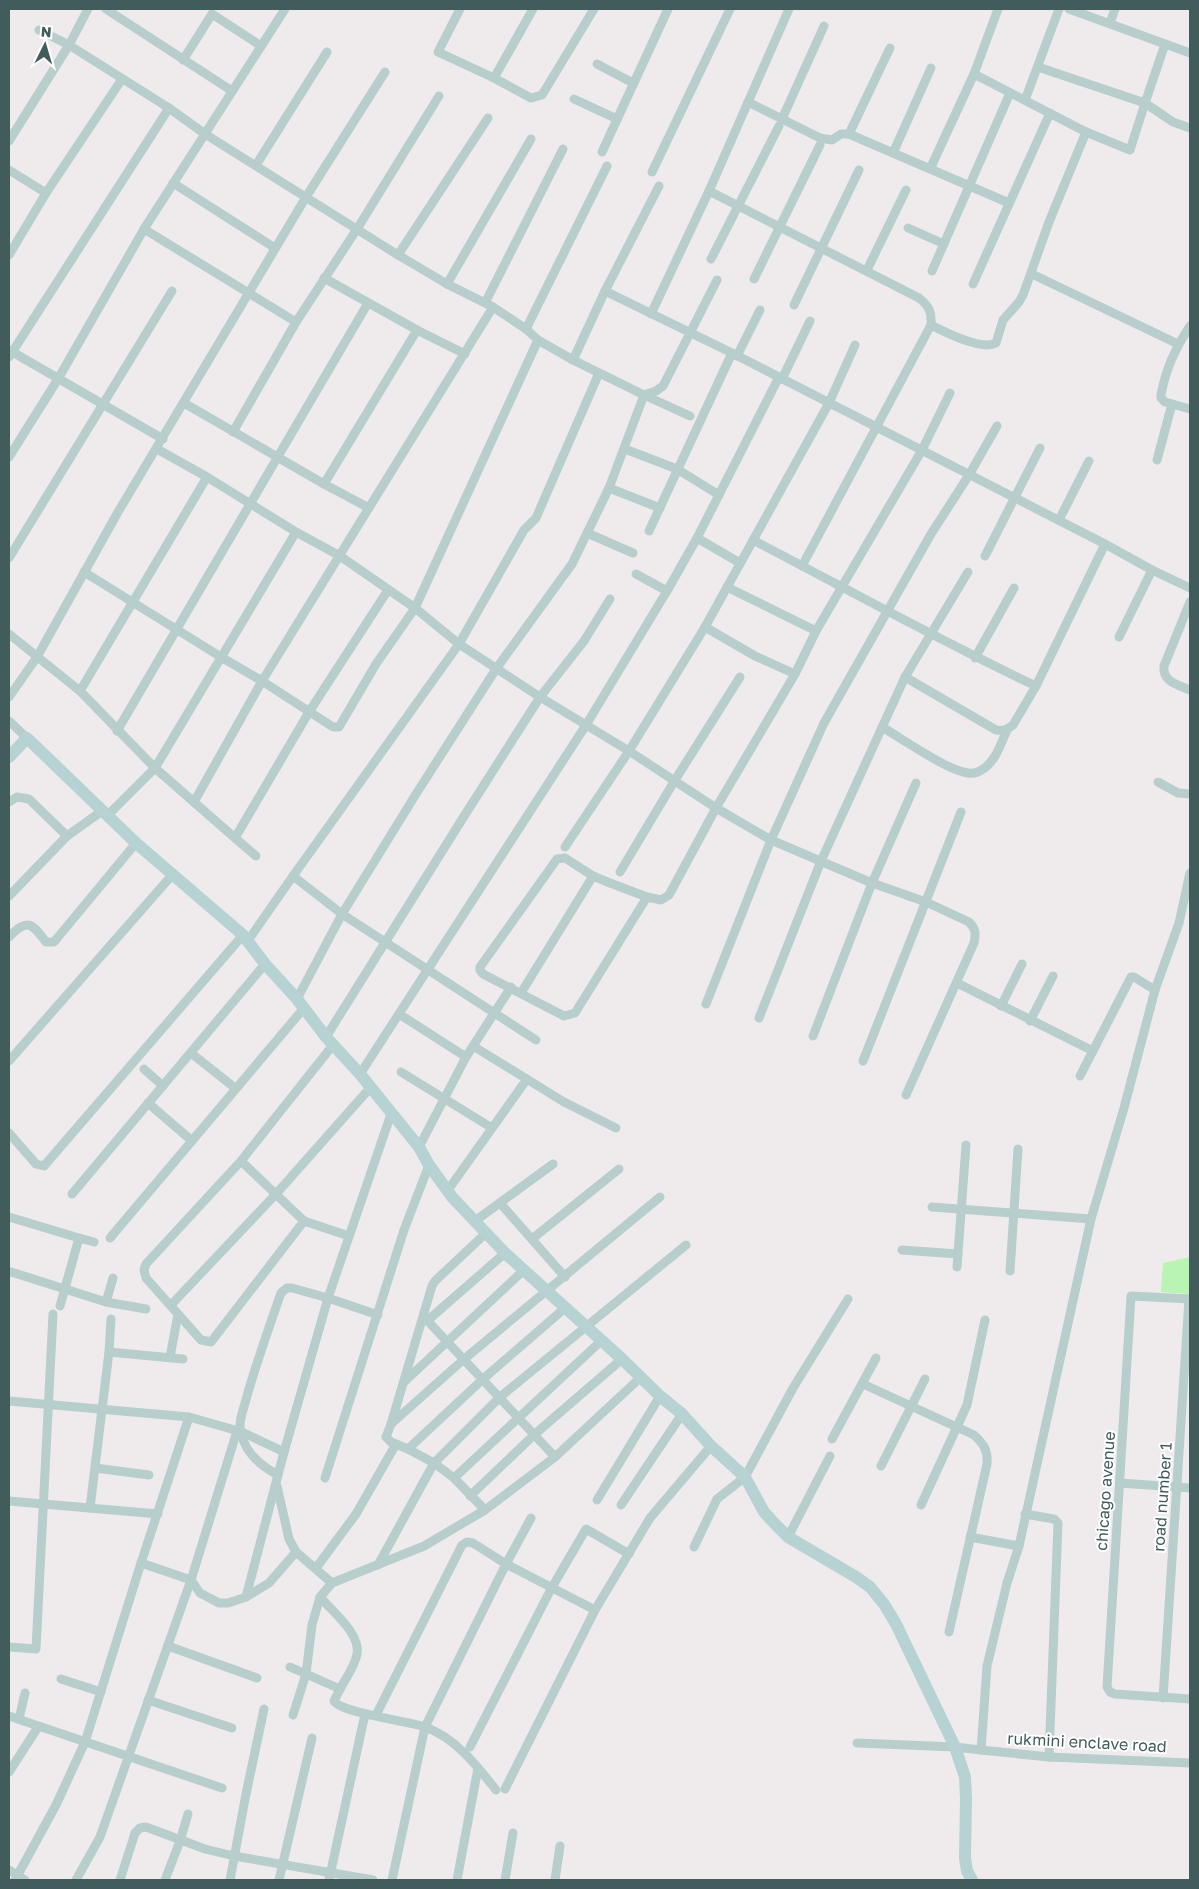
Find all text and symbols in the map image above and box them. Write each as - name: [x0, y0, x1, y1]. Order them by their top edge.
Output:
- north arrow: [20, 20, 70, 70]
- text: N: [40, 23, 52, 40]
- street label: chicago avenue: [1091, 1431, 1119, 1551]
- street label: road number 1: [1148, 1442, 1176, 1552]
- street label: rukmini enclave road: [1007, 1728, 1167, 1756]

